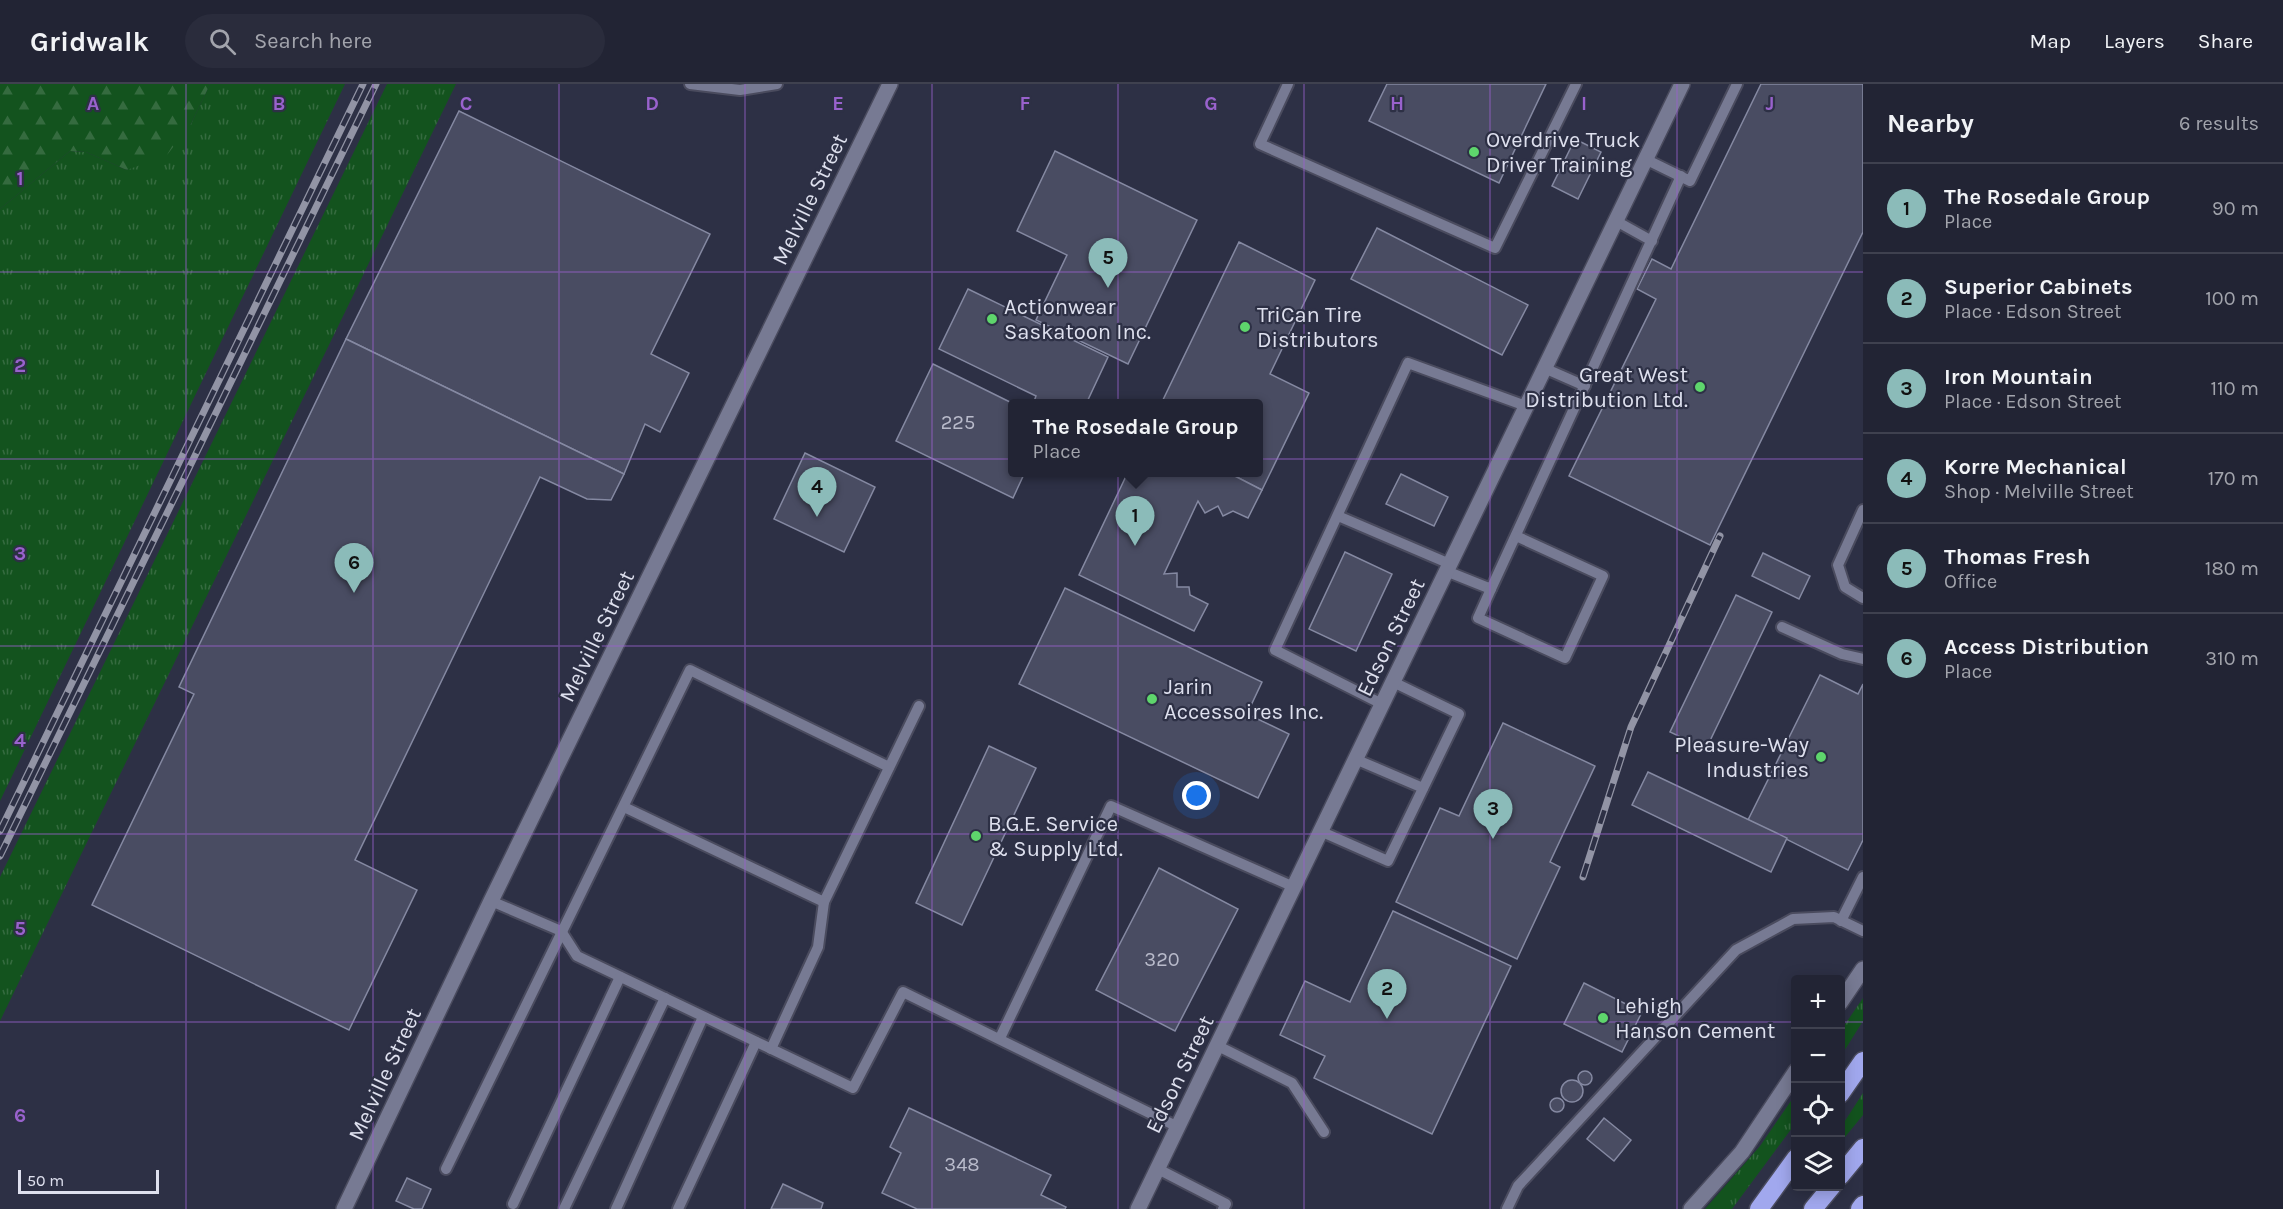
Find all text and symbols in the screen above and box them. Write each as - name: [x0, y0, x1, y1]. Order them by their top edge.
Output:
- search box: [185, 14, 605, 68]
- text: Gridwalk: [30, 25, 149, 58]
- icon: search: [206, 25, 239, 58]
- text: Search here: [254, 28, 372, 54]
- text: Map: [2029, 29, 2071, 53]
- text: Layers: [2104, 29, 2165, 53]
- text: Share: [2198, 29, 2253, 53]
- text: A: [87, 92, 100, 115]
- text: B: [273, 92, 285, 115]
- text: C: [460, 92, 472, 115]
- text: D: [645, 92, 659, 115]
- text: E: [832, 92, 844, 115]
- text: F: [1020, 92, 1031, 115]
- text: G: [1204, 92, 1218, 115]
- text: H: [1390, 92, 1404, 115]
- text: I: [1581, 92, 1587, 115]
- text: J: [1766, 92, 1774, 115]
- text: Nearby: [1887, 108, 1974, 139]
- text: 6 results: [2179, 112, 2259, 135]
- place label: Overdrive Truck Driver Training: [1486, 127, 1640, 178]
- street label: Melville Street: [767, 130, 853, 269]
- marker: Overdrive Truck Driver Training: [1467, 145, 1481, 159]
- text: 1: [16, 167, 24, 190]
- text: The Rosedale Group: [1944, 184, 2150, 210]
- text: 1: [1903, 197, 1910, 220]
- text: 90 m: [2212, 197, 2259, 220]
- text: Place: [1944, 210, 1992, 233]
- pin: 5: [1088, 238, 1128, 288]
- text: Superior Cabinets: [1944, 274, 2133, 300]
- text: 2: [1900, 287, 1913, 310]
- text: 100 m: [2205, 287, 2259, 310]
- place label: Actionwear Saskatoon Inc.: [1004, 294, 1151, 345]
- text: Place · Edson Street: [1944, 300, 2122, 323]
- place label: TriCan Tire Distributors: [1257, 302, 1379, 353]
- marker: Actionwear Saskatoon Inc.: [985, 312, 999, 326]
- marker: TriCan Tire Distributors: [1238, 320, 1252, 334]
- text: 2: [14, 354, 26, 377]
- place label: Great West Distribution Ltd.: [1525, 362, 1688, 413]
- text: Iron Mountain: [1944, 364, 2093, 390]
- text: 3: [1900, 377, 1913, 400]
- text: 110 m: [2210, 377, 2259, 400]
- marker: Great West Distribution Ltd.: [1693, 380, 1707, 394]
- text: Place · Edson Street: [1944, 390, 2122, 413]
- popup: [1008, 399, 1263, 477]
- house number: 225: [941, 411, 975, 434]
- text: The Rosedale Group: [1033, 414, 1239, 440]
- text: Place: [1033, 440, 1081, 463]
- text: Korre Mechanical: [1944, 454, 2127, 480]
- text: 4: [1901, 467, 1912, 490]
- text: 170 m: [2208, 467, 2259, 490]
- pin: 4: [798, 468, 836, 517]
- text: Shop · Melville Street: [1944, 480, 2134, 503]
- pin: 1: [1116, 496, 1154, 546]
- text: 3: [14, 542, 26, 565]
- pin: 6: [334, 544, 374, 593]
- text: Thomas Fresh: [1944, 544, 2090, 570]
- text: 5: [1901, 557, 1912, 580]
- text: 180 m: [2205, 557, 2259, 580]
- street label: Melville Street: [554, 567, 640, 706]
- text: Office: [1944, 570, 1997, 593]
- street label: Edson Street: [1351, 574, 1431, 701]
- text: Access Distribution: [1944, 634, 2149, 660]
- text: 6: [1900, 647, 1913, 670]
- text: 310 m: [2205, 647, 2259, 670]
- text: Place: [1944, 660, 1992, 683]
- place label: Jarin Accessoires Inc.: [1164, 674, 1323, 725]
- marker: Jarin Accessoires Inc.: [1145, 692, 1159, 706]
- text: 4: [14, 729, 26, 752]
- place label: Pleasure-Way Industries: [1674, 732, 1809, 783]
- marker: Pleasure-Way Industries: [1814, 750, 1828, 764]
- your location: [1182, 781, 1211, 810]
- pin: 3: [1474, 790, 1512, 839]
- place label: B.G.E. Service & Supply Ltd.: [988, 811, 1123, 862]
- marker: B.G.E. Service & Supply Ltd.: [969, 829, 983, 843]
- text: 5: [14, 917, 26, 940]
- house number: 320: [1144, 948, 1180, 971]
- pin: 2: [1368, 970, 1406, 1019]
- map controls: [1791, 975, 1845, 1191]
- button: +: [1791, 975, 1845, 1029]
- place label: Lehigh Hanson Cement: [1615, 993, 1775, 1044]
- street label: Melville Street: [343, 1004, 427, 1145]
- street label: Edson Street: [1140, 1011, 1220, 1138]
- marker: Lehigh Hanson Cement: [1596, 1011, 1610, 1025]
- button: −: [1791, 1029, 1845, 1083]
- button: locate: [1791, 1083, 1845, 1137]
- text: 6: [14, 1104, 26, 1127]
- button: layers: [1791, 1137, 1845, 1191]
- house number: 348: [944, 1153, 980, 1176]
- scale bar: [18, 1167, 159, 1194]
- text: 50 m: [27, 1171, 64, 1190]

